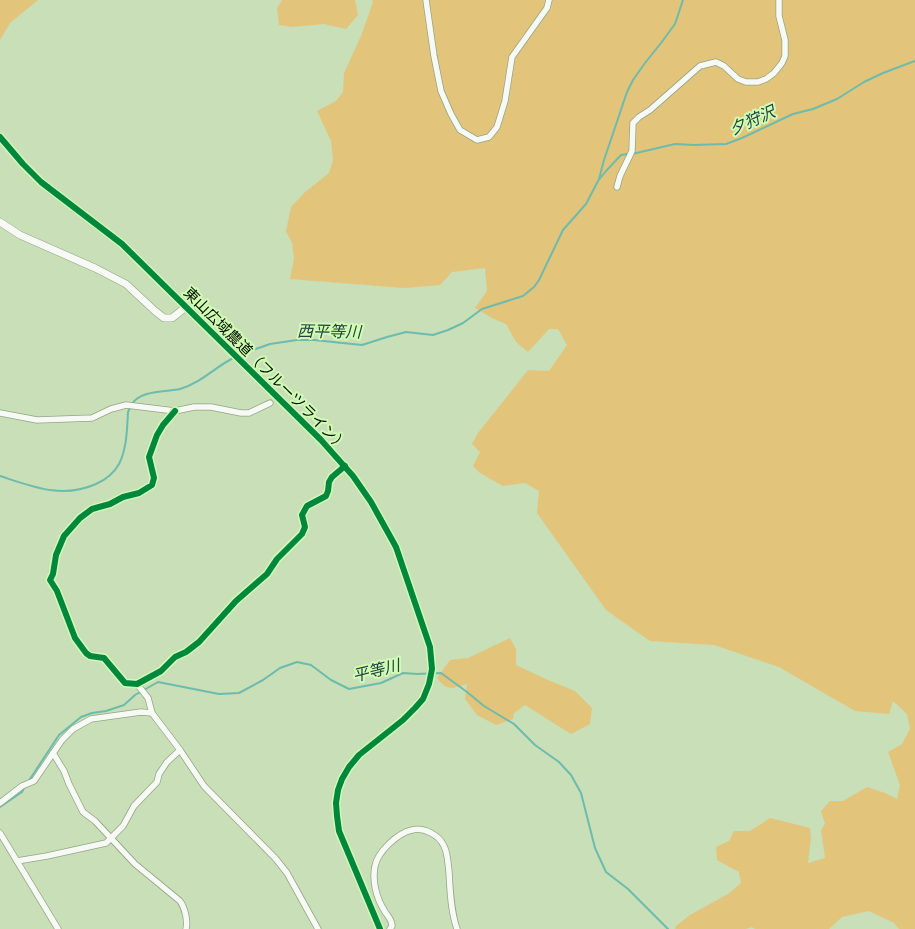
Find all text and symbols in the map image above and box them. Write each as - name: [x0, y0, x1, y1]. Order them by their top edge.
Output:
- water label: 夕狩沢: [726, 100, 780, 139]
- street label: 東山広域農道（フルーツライン）: [180, 283, 352, 455]
- water label: 西平等川: [297, 320, 363, 342]
- water label: 平等川: [350, 654, 404, 686]

